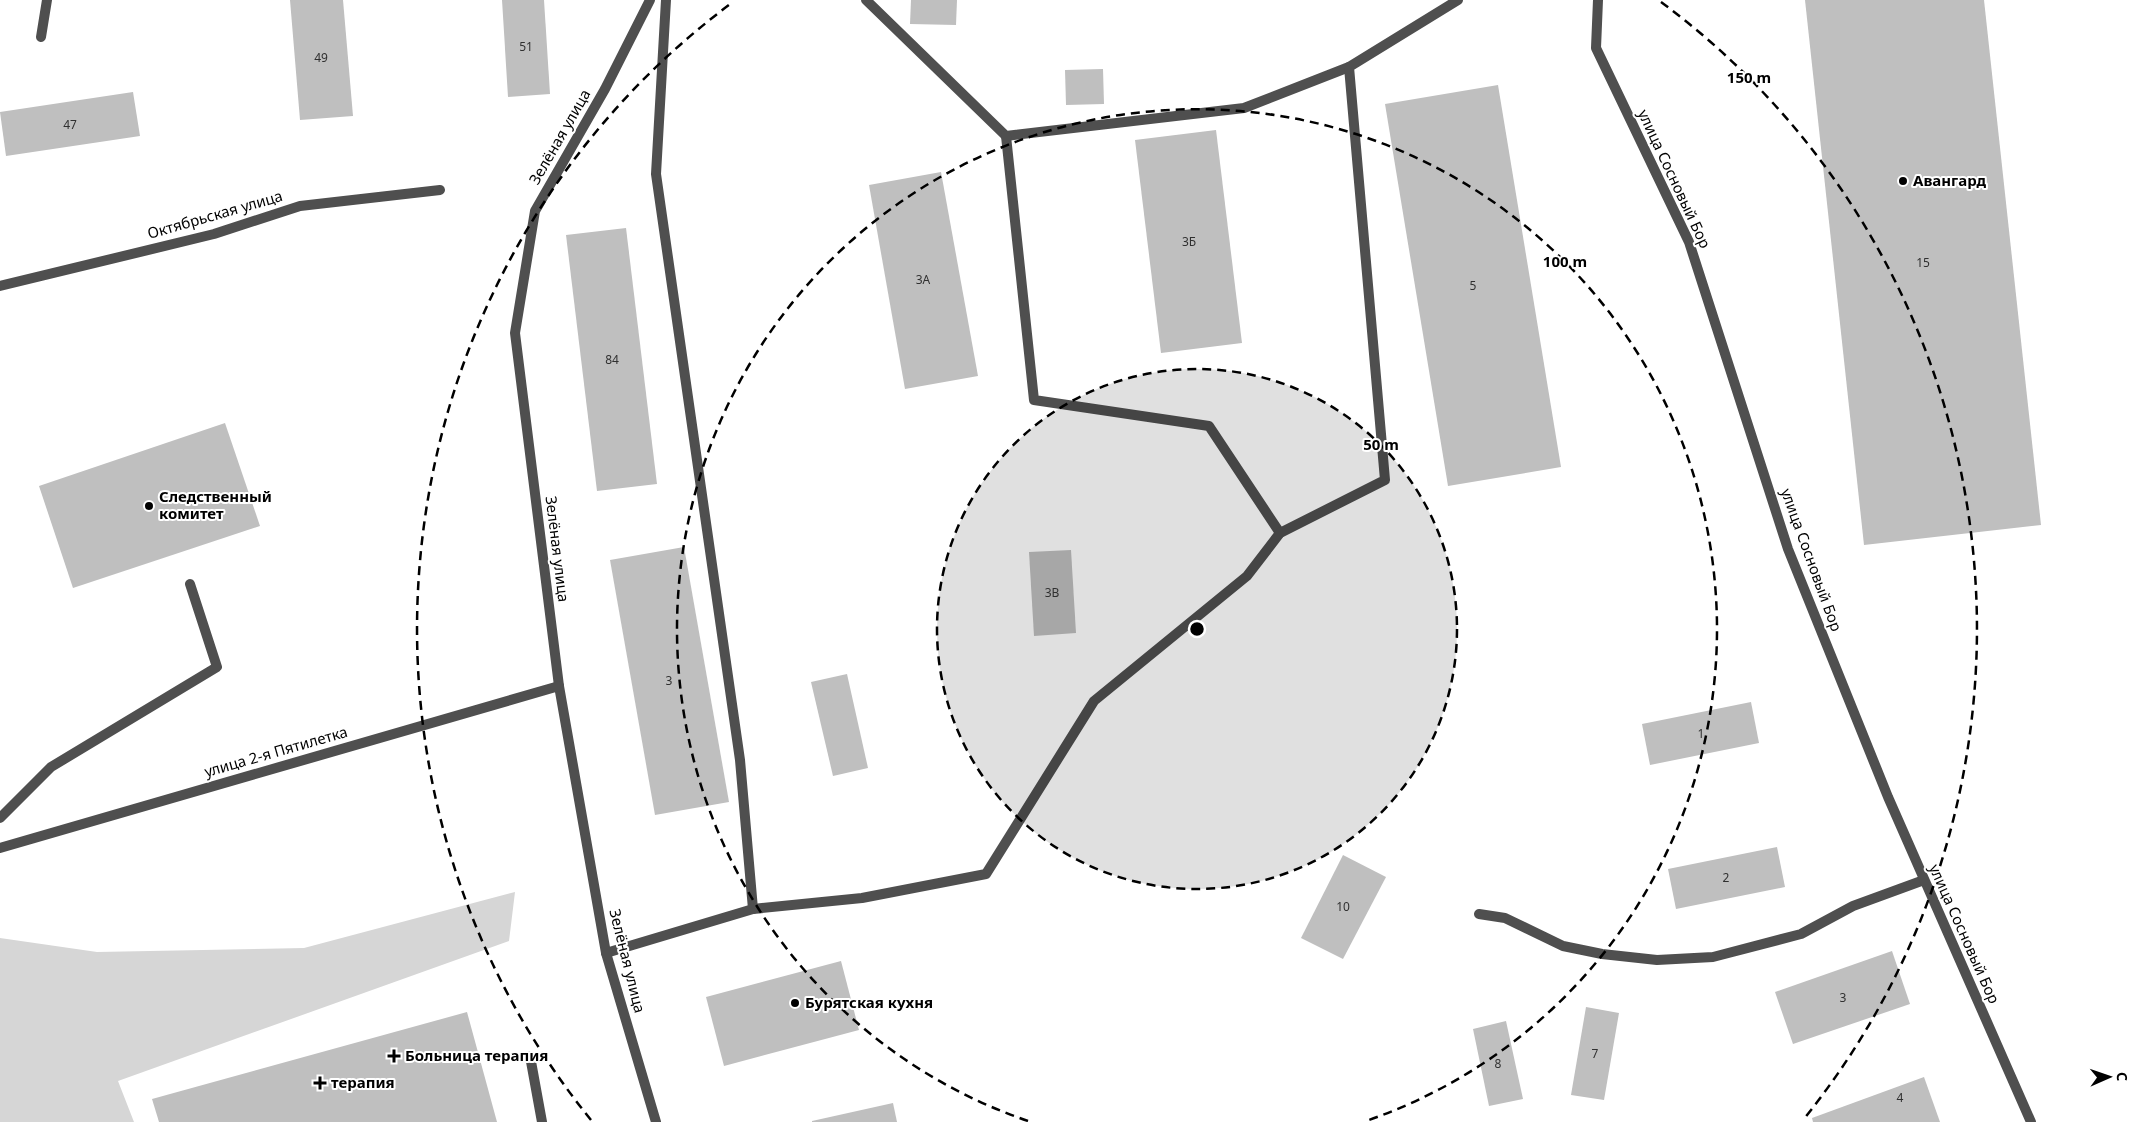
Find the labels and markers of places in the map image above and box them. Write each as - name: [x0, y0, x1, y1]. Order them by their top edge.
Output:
- place label: Авангард: [1913, 170, 1987, 190]
- marker: Авангард: [1897, 175, 1909, 187]
- place label: Следственный комитет: [159, 486, 272, 523]
- marker: Следственный комитет: [143, 500, 155, 512]
- centre of rings: [1188, 620, 1206, 638]
- place label: Бурятская кухня: [805, 992, 933, 1012]
- marker: Бурятская кухня: [789, 997, 801, 1009]
- place label: Больница терапия: [405, 1045, 548, 1065]
- marker: Больница терапия: [387, 1049, 401, 1063]
- place label: терапия: [331, 1072, 395, 1092]
- marker: терапия: [313, 1076, 327, 1090]

